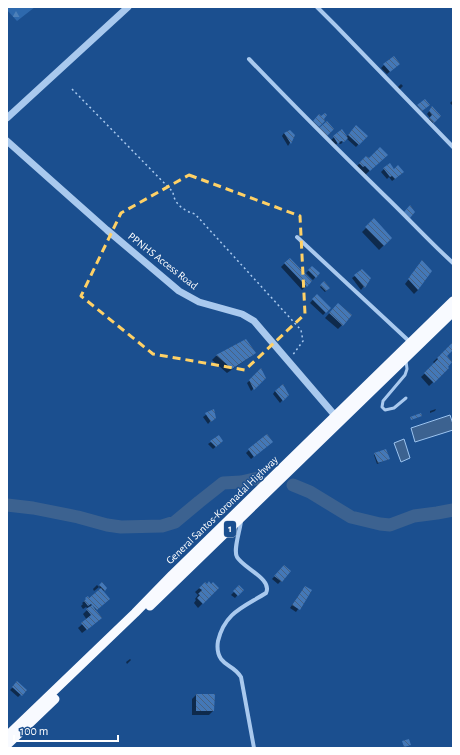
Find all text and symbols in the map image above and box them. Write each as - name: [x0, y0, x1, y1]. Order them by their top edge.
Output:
- street label: PPNHS Access Road: [126, 230, 200, 292]
- street label: General Santos-Koronadal Highway: [164, 454, 280, 566]
- road number: 1: [224, 521, 236, 537]
- scale bar: [14, 717, 118, 743]
- text: 100 m: [20, 725, 48, 737]

